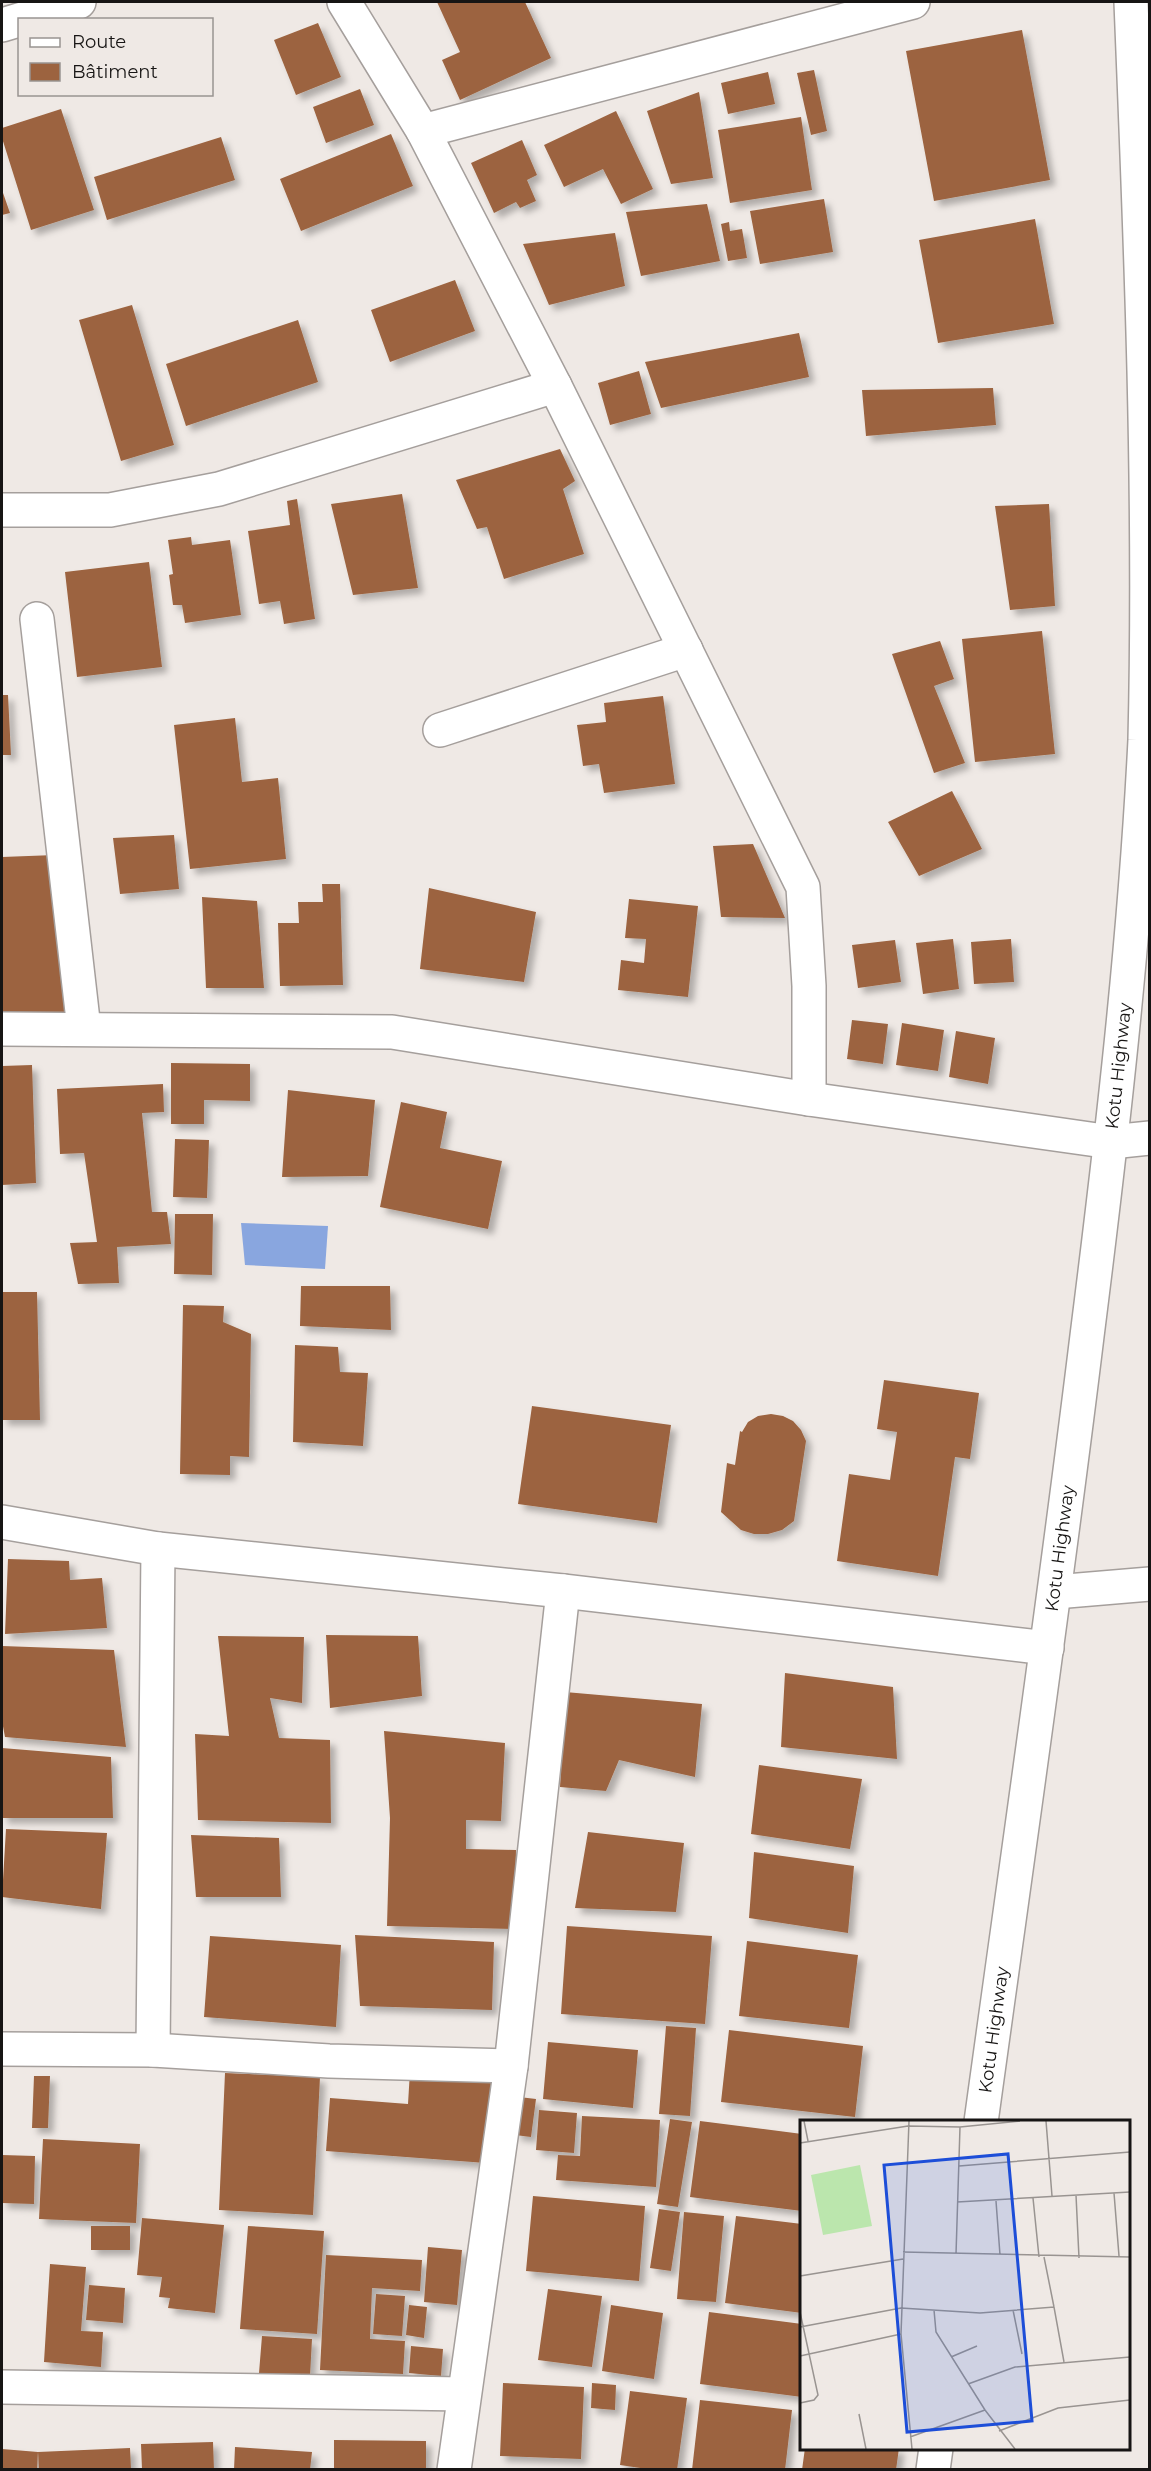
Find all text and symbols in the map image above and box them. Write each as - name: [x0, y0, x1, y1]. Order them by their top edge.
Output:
- legend: [18, 18, 213, 96]
- text: Route: [72, 31, 126, 53]
- text: Bâtiment: [72, 61, 158, 83]
- street label: Kotu Highway: [1101, 1001, 1136, 1130]
- street label: Kotu Highway: [1041, 1484, 1079, 1613]
- street label: Kotu Highway: [974, 1965, 1013, 2094]
- inset map: [800, 2120, 1130, 2450]

